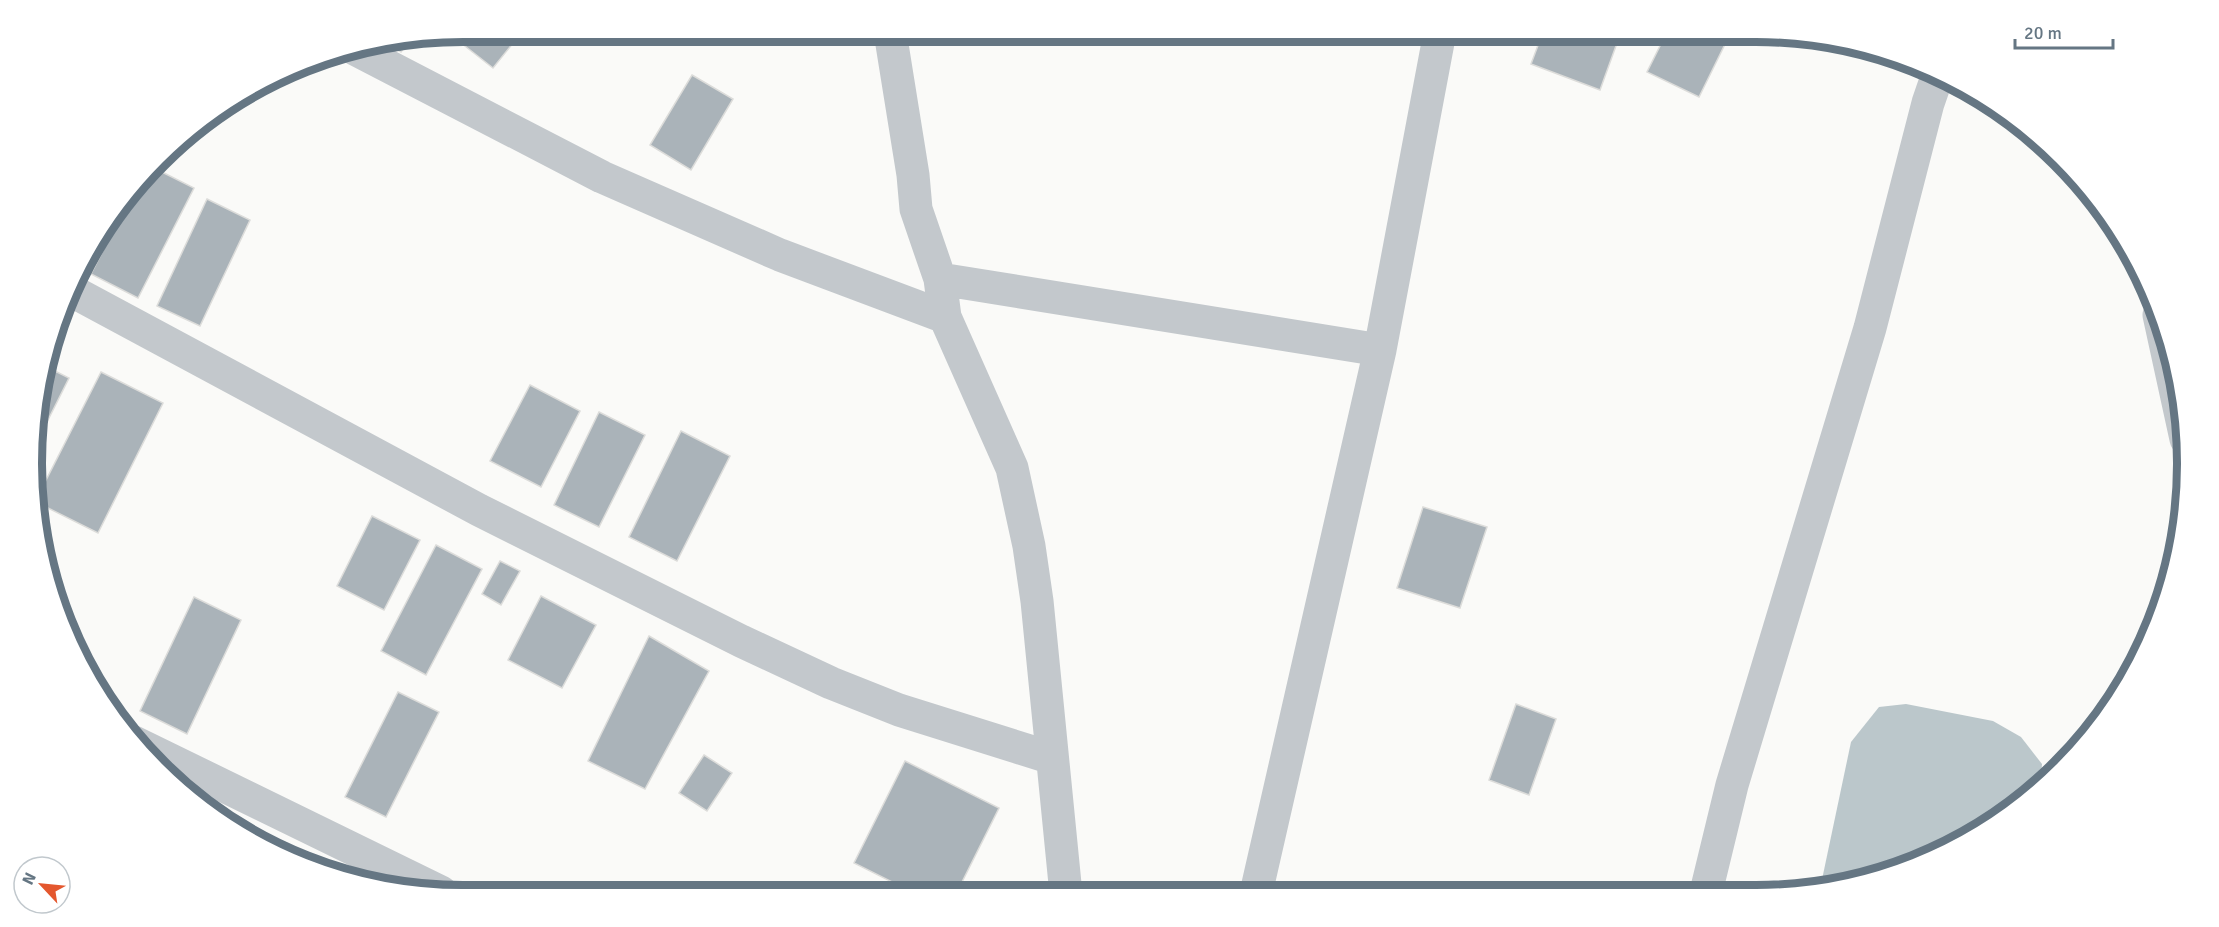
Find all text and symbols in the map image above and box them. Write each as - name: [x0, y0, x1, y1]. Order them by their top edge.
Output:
- scale bar: [2015, 12, 2112, 50]
- text: 20 m: [2024, 22, 2062, 44]
- north arrow: [12, 855, 72, 915]
- text: N: [18, 869, 41, 888]

